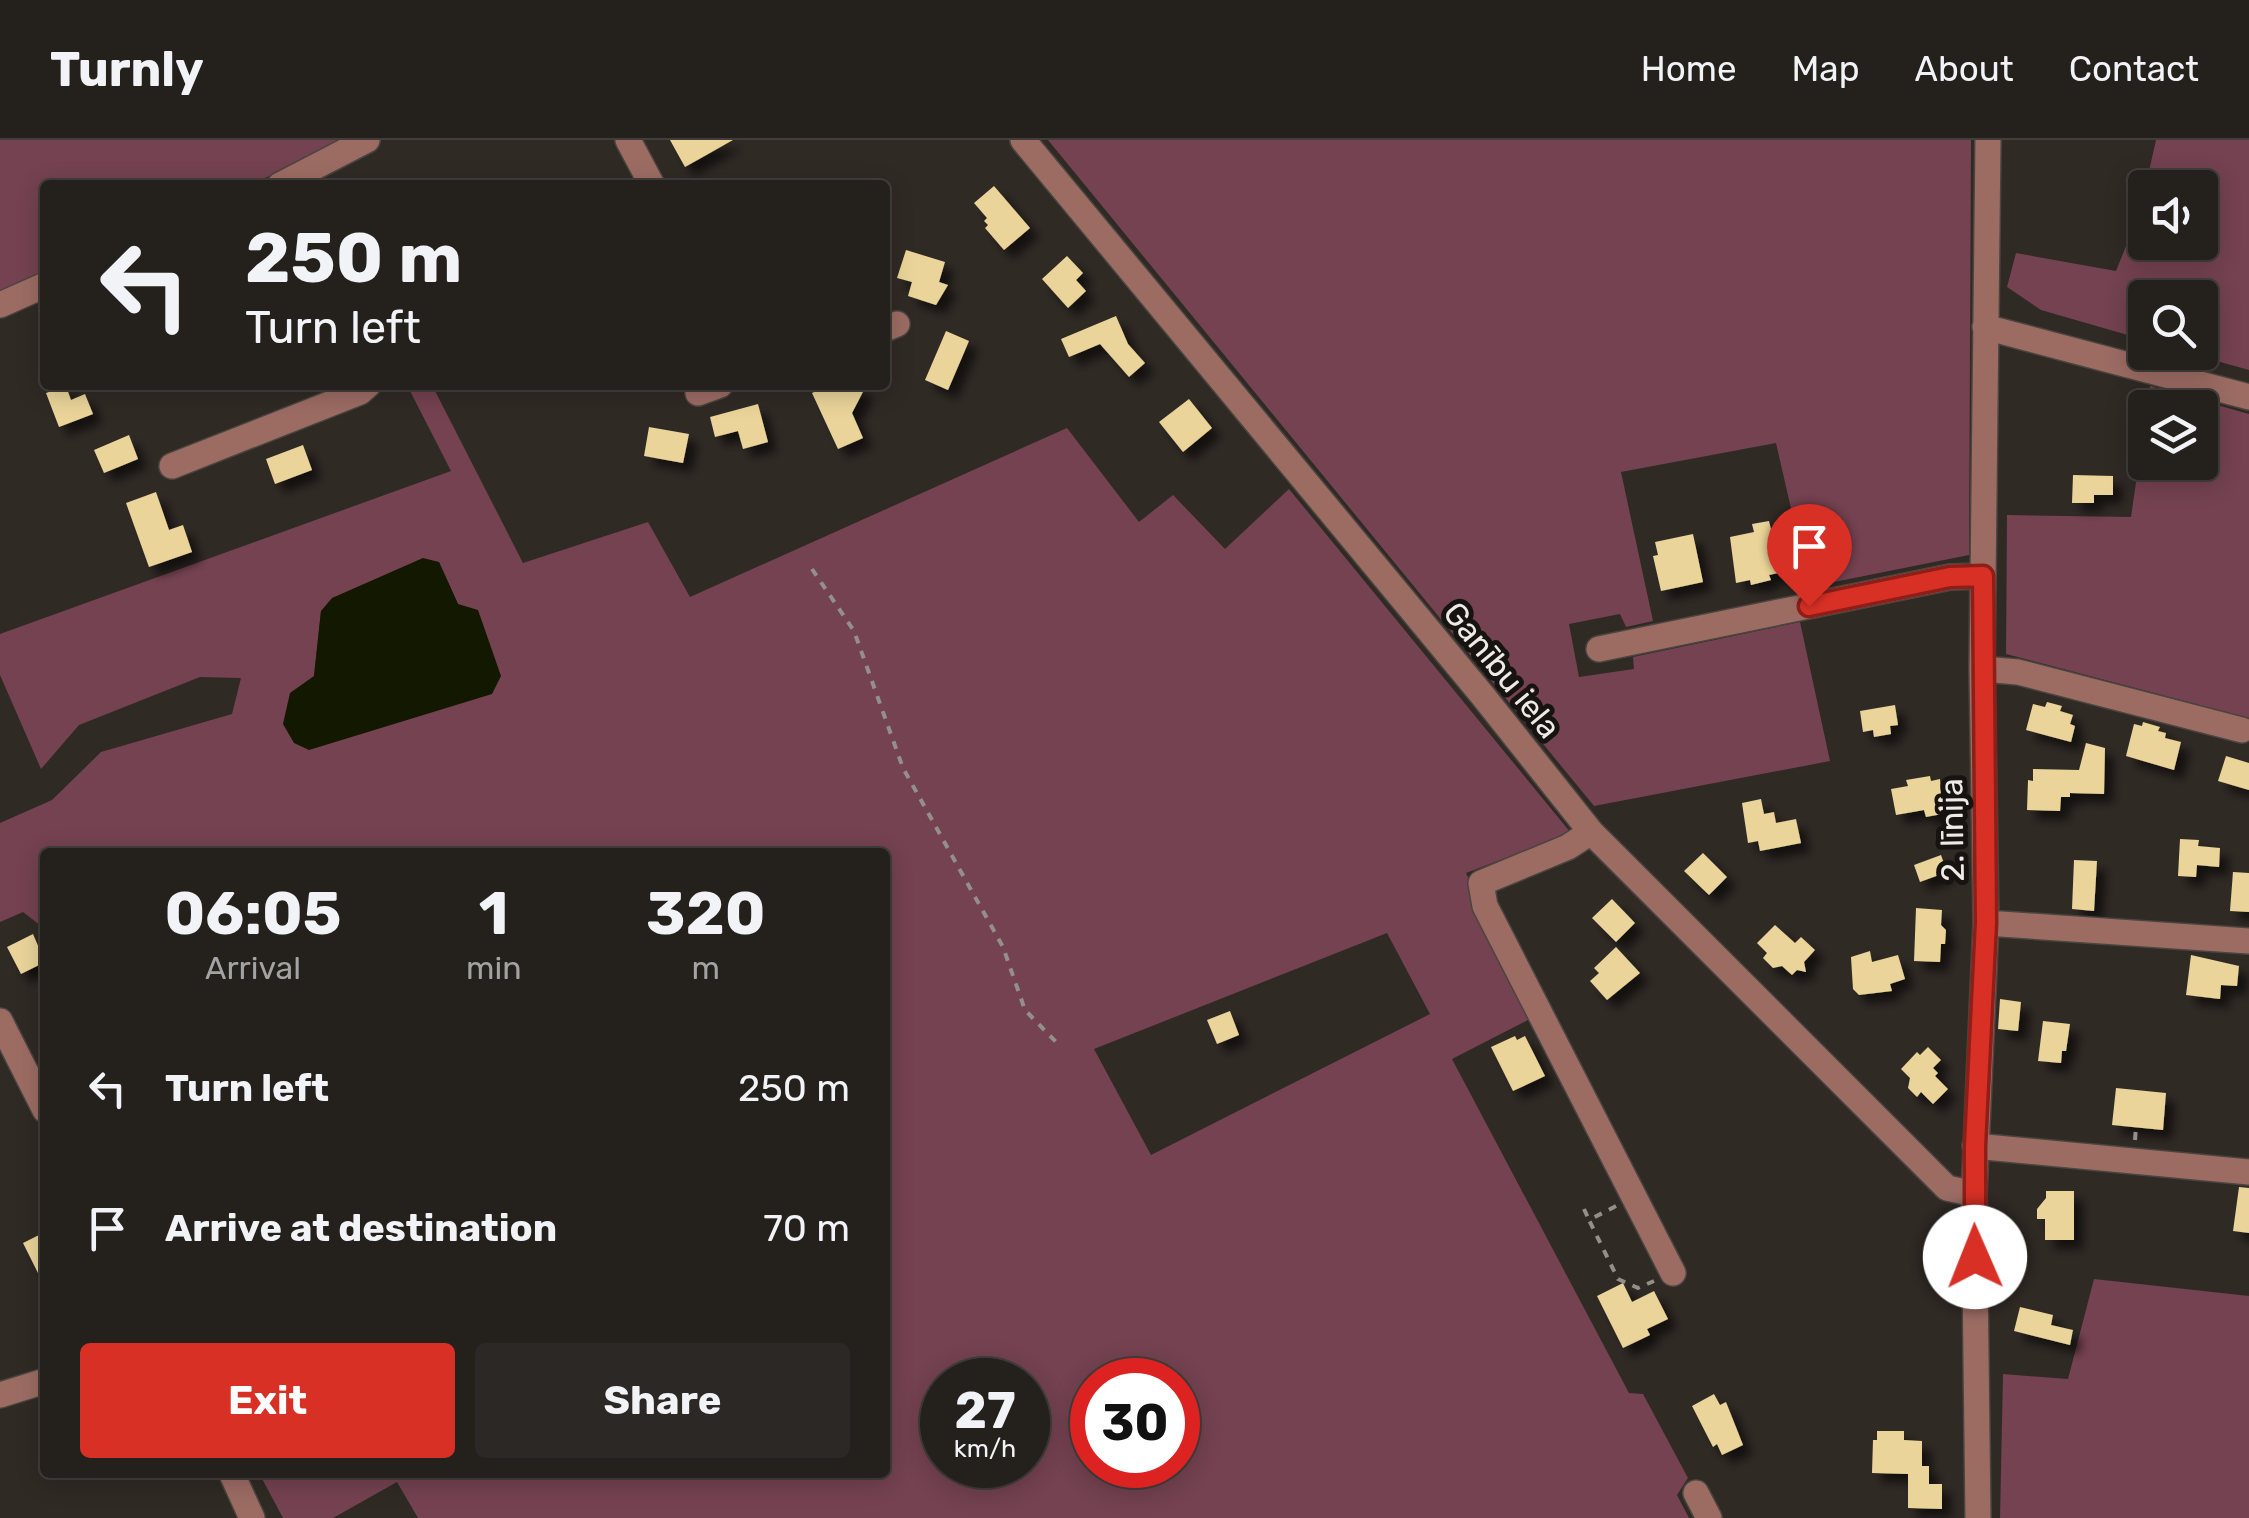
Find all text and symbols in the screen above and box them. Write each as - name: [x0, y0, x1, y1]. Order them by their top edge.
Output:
- text: Turnly: [50, 41, 204, 98]
- text: Home: [1641, 48, 1737, 90]
- text: Map: [1792, 48, 1860, 90]
- text: About: [1915, 48, 2014, 90]
- text: Contact: [2069, 48, 2199, 90]
- map controls: [2128, 170, 2218, 480]
- button: sound: [2128, 170, 2218, 260]
- text: 250 m: [245, 217, 462, 300]
- icon: left: [80, 220, 210, 350]
- button: search: [2128, 280, 2218, 370]
- text: Turn left: [245, 301, 421, 354]
- button: layers: [2128, 390, 2218, 480]
- pin: [1767, 504, 1852, 607]
- icon: arrive: [1782, 519, 1837, 574]
- street label: Ganību iela: [1436, 594, 1568, 746]
- street label: 2. līnija: [1932, 778, 1972, 882]
- text: 06:05: [165, 878, 341, 949]
- text: 1: [479, 878, 509, 949]
- text: 320: [646, 878, 765, 949]
- text: Arrival: [205, 949, 301, 987]
- text: min: [466, 949, 522, 987]
- text: m: [692, 949, 720, 987]
- icon: left: [80, 1061, 135, 1116]
- text: Turn left: [165, 1065, 329, 1111]
- text: 250 m: [738, 1065, 850, 1111]
- icon: arrive: [80, 1201, 135, 1256]
- text: Arrive at destination: [165, 1205, 557, 1251]
- text: 70 m: [763, 1205, 850, 1251]
- position arrow: [1923, 1205, 2027, 1309]
- button: Exit: [80, 1343, 455, 1458]
- button: Share: [475, 1343, 850, 1458]
- speed limit sign: 30: [1070, 1358, 1200, 1488]
- text: 27: [954, 1381, 1016, 1441]
- text: km/h: [954, 1434, 1016, 1463]

